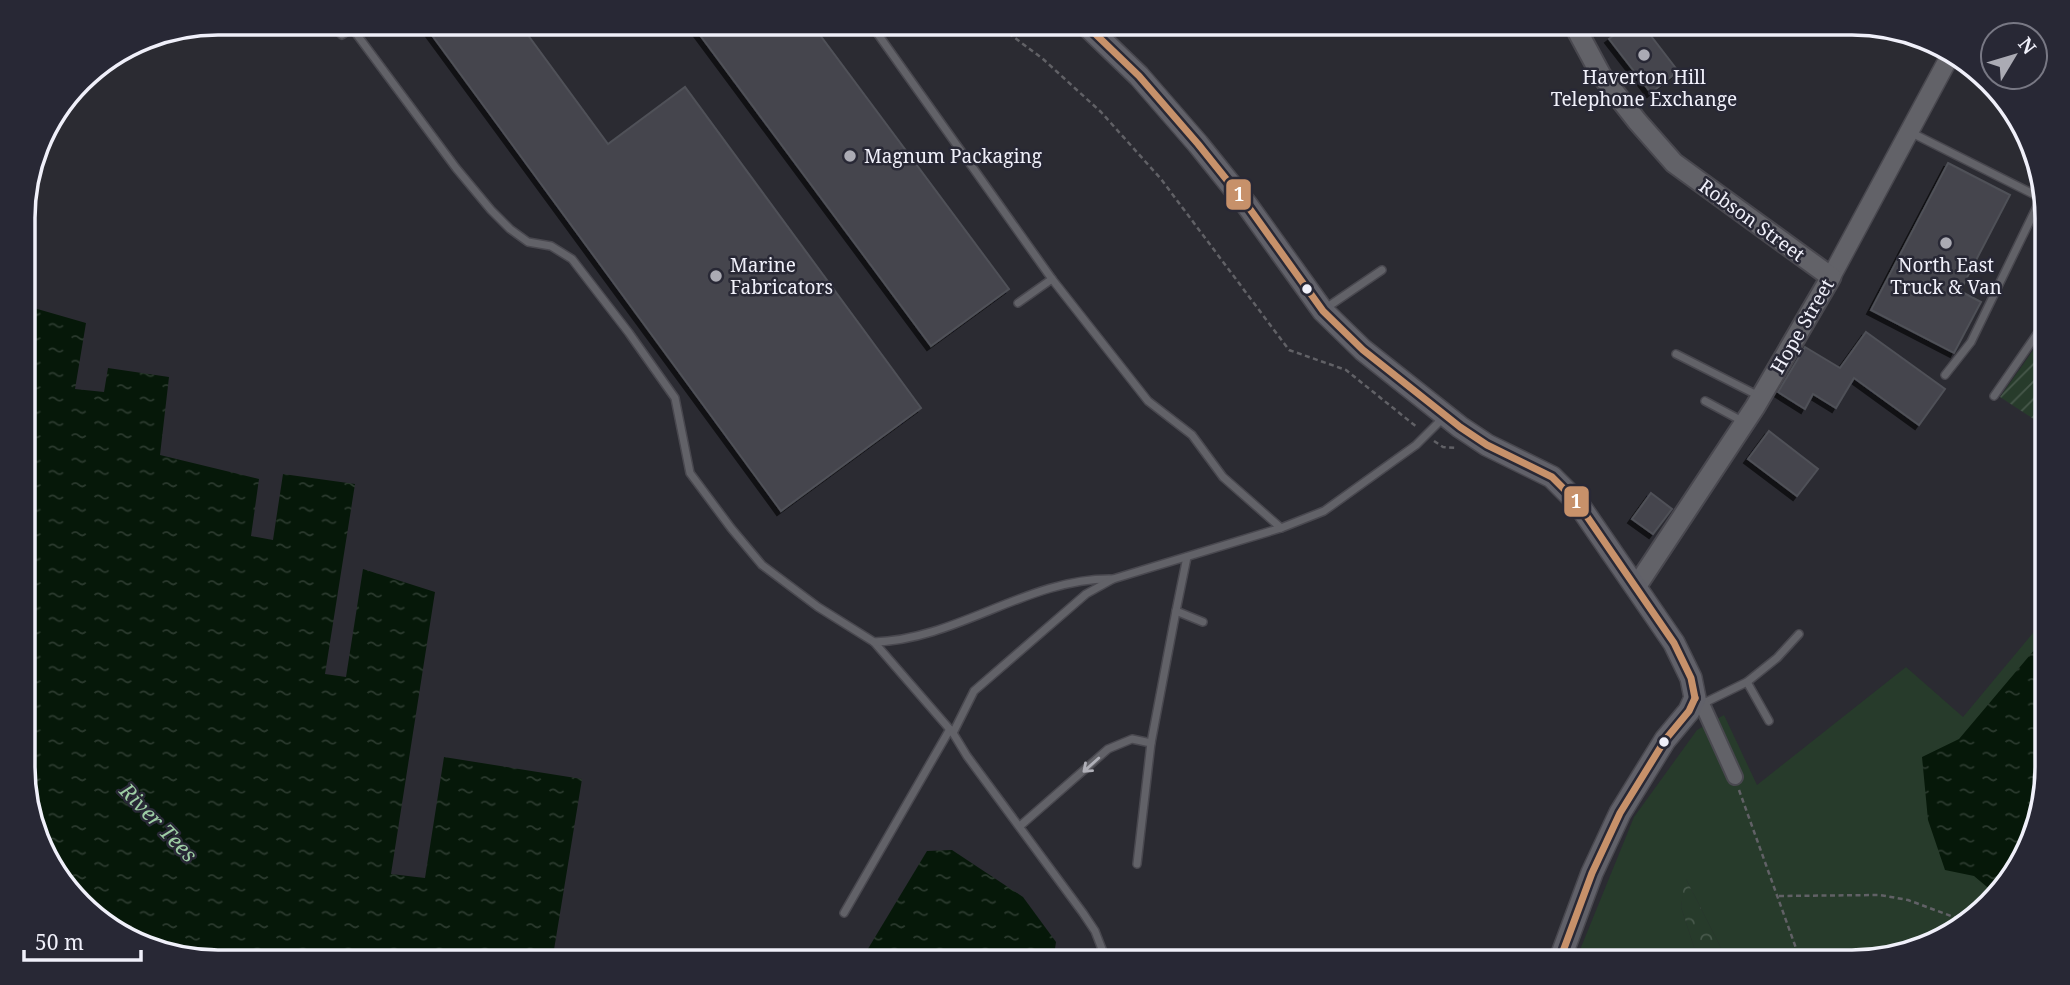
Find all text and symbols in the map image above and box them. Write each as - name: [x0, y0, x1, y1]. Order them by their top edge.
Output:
- north arrow: [1979, 21, 2049, 91]
- text: N: [2013, 32, 2042, 59]
- marker: Haverton Hill Telephone Exchange: [1636, 47, 1652, 63]
- place label: Haverton Hill Telephone Exchange: [1551, 64, 1737, 112]
- place label: Magnum Packaging: [864, 143, 1042, 169]
- marker: Magnum Packaging: [842, 148, 858, 164]
- street label: Robson Street: [1694, 173, 1810, 267]
- line badge: 1: [1225, 178, 1252, 211]
- text: 1: [1234, 181, 1244, 207]
- marker: North East Truck & Van: [1938, 235, 1954, 251]
- place label: Marine Fabricators: [730, 252, 833, 300]
- place label: North East Truck & Van: [1890, 252, 2002, 300]
- marker: Marine Fabricators: [708, 268, 724, 284]
- street label: Hope Street: [1764, 273, 1840, 378]
- unlabelled marker: [1300, 282, 1314, 296]
- line badge: 1: [1563, 485, 1590, 518]
- text: 1: [1571, 488, 1581, 514]
- unlabelled marker: [1657, 735, 1671, 749]
- one-way arrow: [1083, 756, 1100, 773]
- water label: River Tees: [113, 776, 204, 868]
- scale bar: [24, 918, 142, 962]
- text: 50 m: [35, 928, 84, 956]

